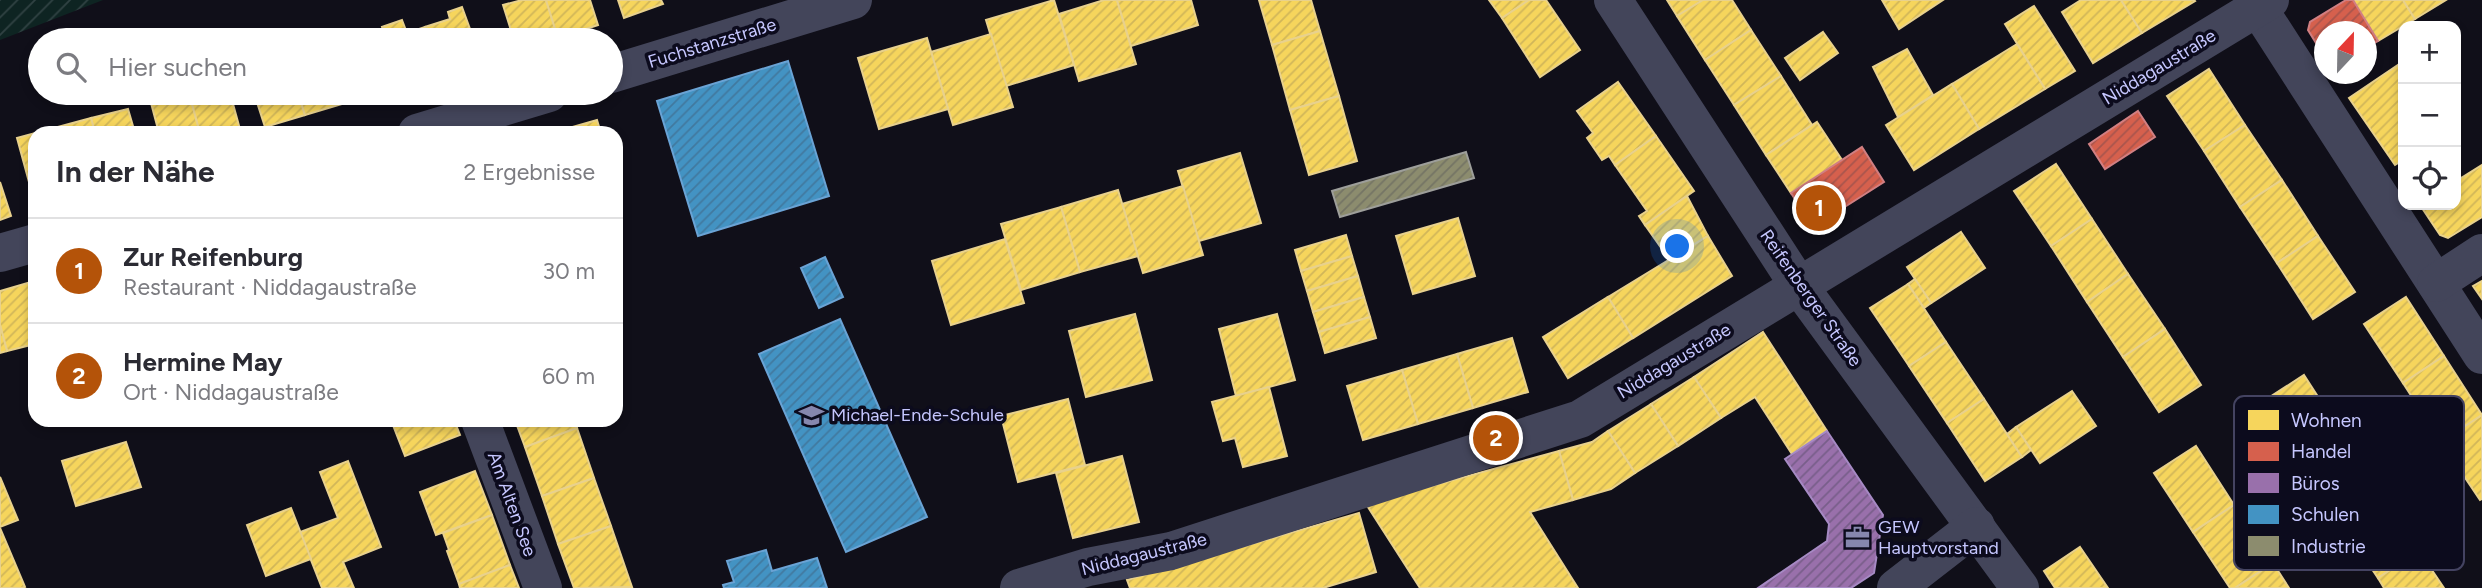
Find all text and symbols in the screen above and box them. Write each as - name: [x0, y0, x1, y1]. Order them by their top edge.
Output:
- street label: Fuchstanzstraße: [645, 13, 779, 73]
- north arrow: [2314, 21, 2377, 84]
- map controls: [2398, 21, 2461, 210]
- button: +: [2398, 21, 2461, 84]
- street label: Niddagaustraße: [2098, 24, 2220, 110]
- search box: [28, 28, 623, 105]
- icon: search: [52, 48, 90, 86]
- text: Hier suchen: [108, 51, 247, 83]
- button: −: [2398, 84, 2461, 147]
- button: locate: [2398, 147, 2461, 210]
- text: In der Nähe: [56, 153, 215, 190]
- text: 2 Ergebnisse: [463, 158, 595, 186]
- pin: 1: [1796, 182, 1842, 234]
- street label: Reifenberger Straße: [1755, 225, 1867, 371]
- your location: [1660, 229, 1694, 263]
- text: Zur Reifenburg: [123, 241, 303, 273]
- text: 1: [74, 257, 84, 285]
- text: 30 m: [542, 257, 595, 285]
- text: Restaurant · Niddagaustraße: [123, 273, 416, 301]
- street label: Niddagaustraße: [1613, 318, 1735, 404]
- text: Hermine May: [123, 346, 282, 378]
- text: 2: [72, 362, 86, 390]
- text: 60 m: [542, 362, 595, 390]
- text: Ort · Niddagaustraße: [123, 378, 339, 406]
- legend: [2234, 396, 2464, 570]
- school or university icon: Michael-Ende-Schule: [797, 401, 825, 429]
- place label: Michael-Ende-Schule: [831, 404, 1004, 426]
- text: Wohnen: [2291, 409, 2362, 432]
- pin: 2: [1473, 412, 1519, 464]
- text: Handel: [2291, 440, 2351, 463]
- street label: Am Alten See: [483, 449, 541, 560]
- text: Büros: [2291, 472, 2340, 495]
- text: Schulen: [2291, 503, 2359, 526]
- place label: GEW Hauptvorstand: [1878, 516, 1999, 559]
- office icon: GEW Hauptvorstand: [1844, 523, 1872, 551]
- street label: Niddagaustraße: [1079, 528, 1209, 580]
- text: Industrie: [2291, 535, 2366, 558]

